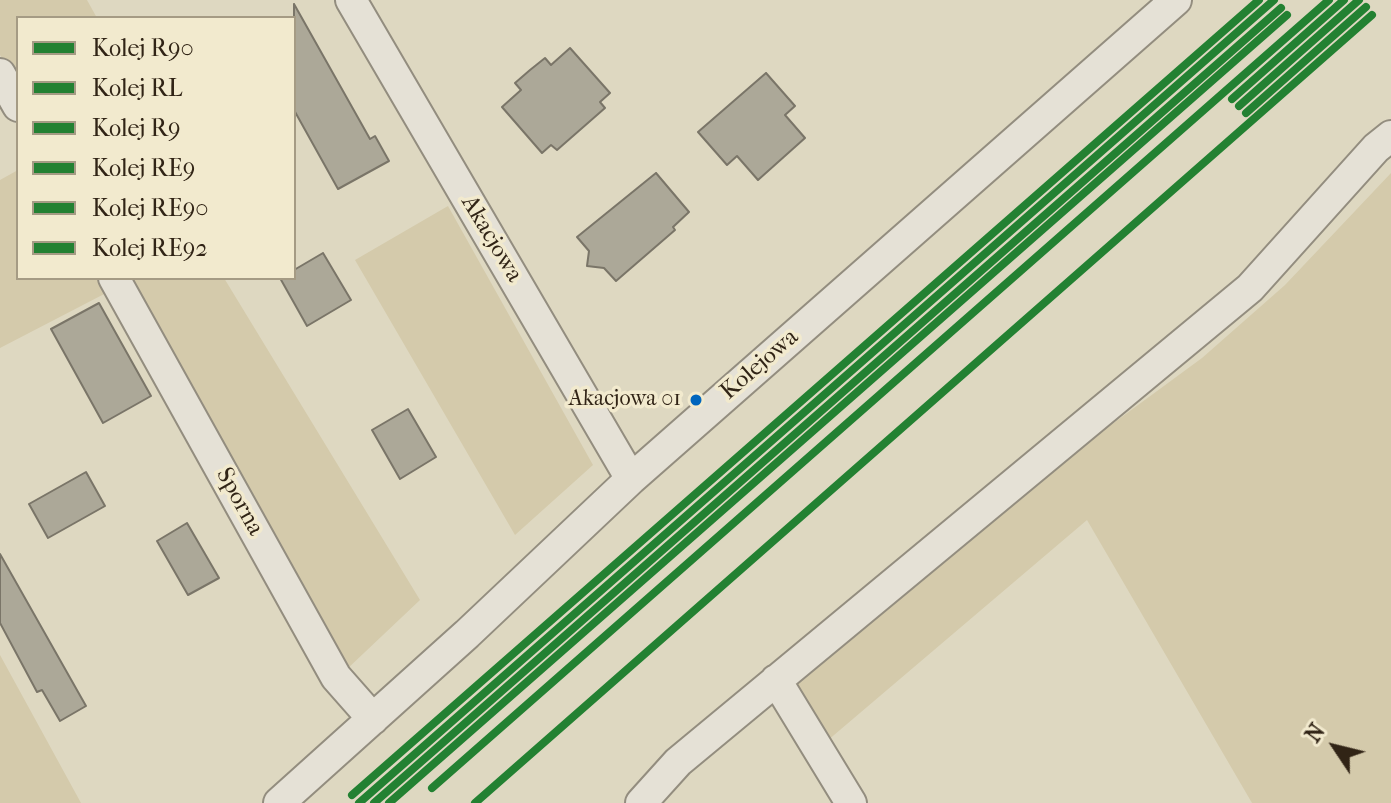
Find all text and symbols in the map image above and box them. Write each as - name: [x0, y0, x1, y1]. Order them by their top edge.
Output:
- legend: [16, 16, 296, 280]
- text: Kolej R90: [92, 34, 194, 62]
- text: Kolej RL: [92, 74, 182, 102]
- text: Kolej R9: [92, 114, 181, 142]
- text: Kolej RE9: [92, 154, 195, 182]
- street label: Akacjowa: [454, 190, 528, 288]
- text: Kolej RE90: [92, 194, 208, 222]
- text: Kolej RE92: [92, 234, 208, 262]
- street label: Kolejowa: [715, 323, 805, 407]
- place label: Akacjowa 01: [568, 387, 681, 413]
- marker: Akacjowa 01: [688, 392, 704, 408]
- street label: Sporna: [209, 463, 269, 541]
- north arrow: [1295, 707, 1375, 787]
- text: N: [1300, 719, 1331, 748]

